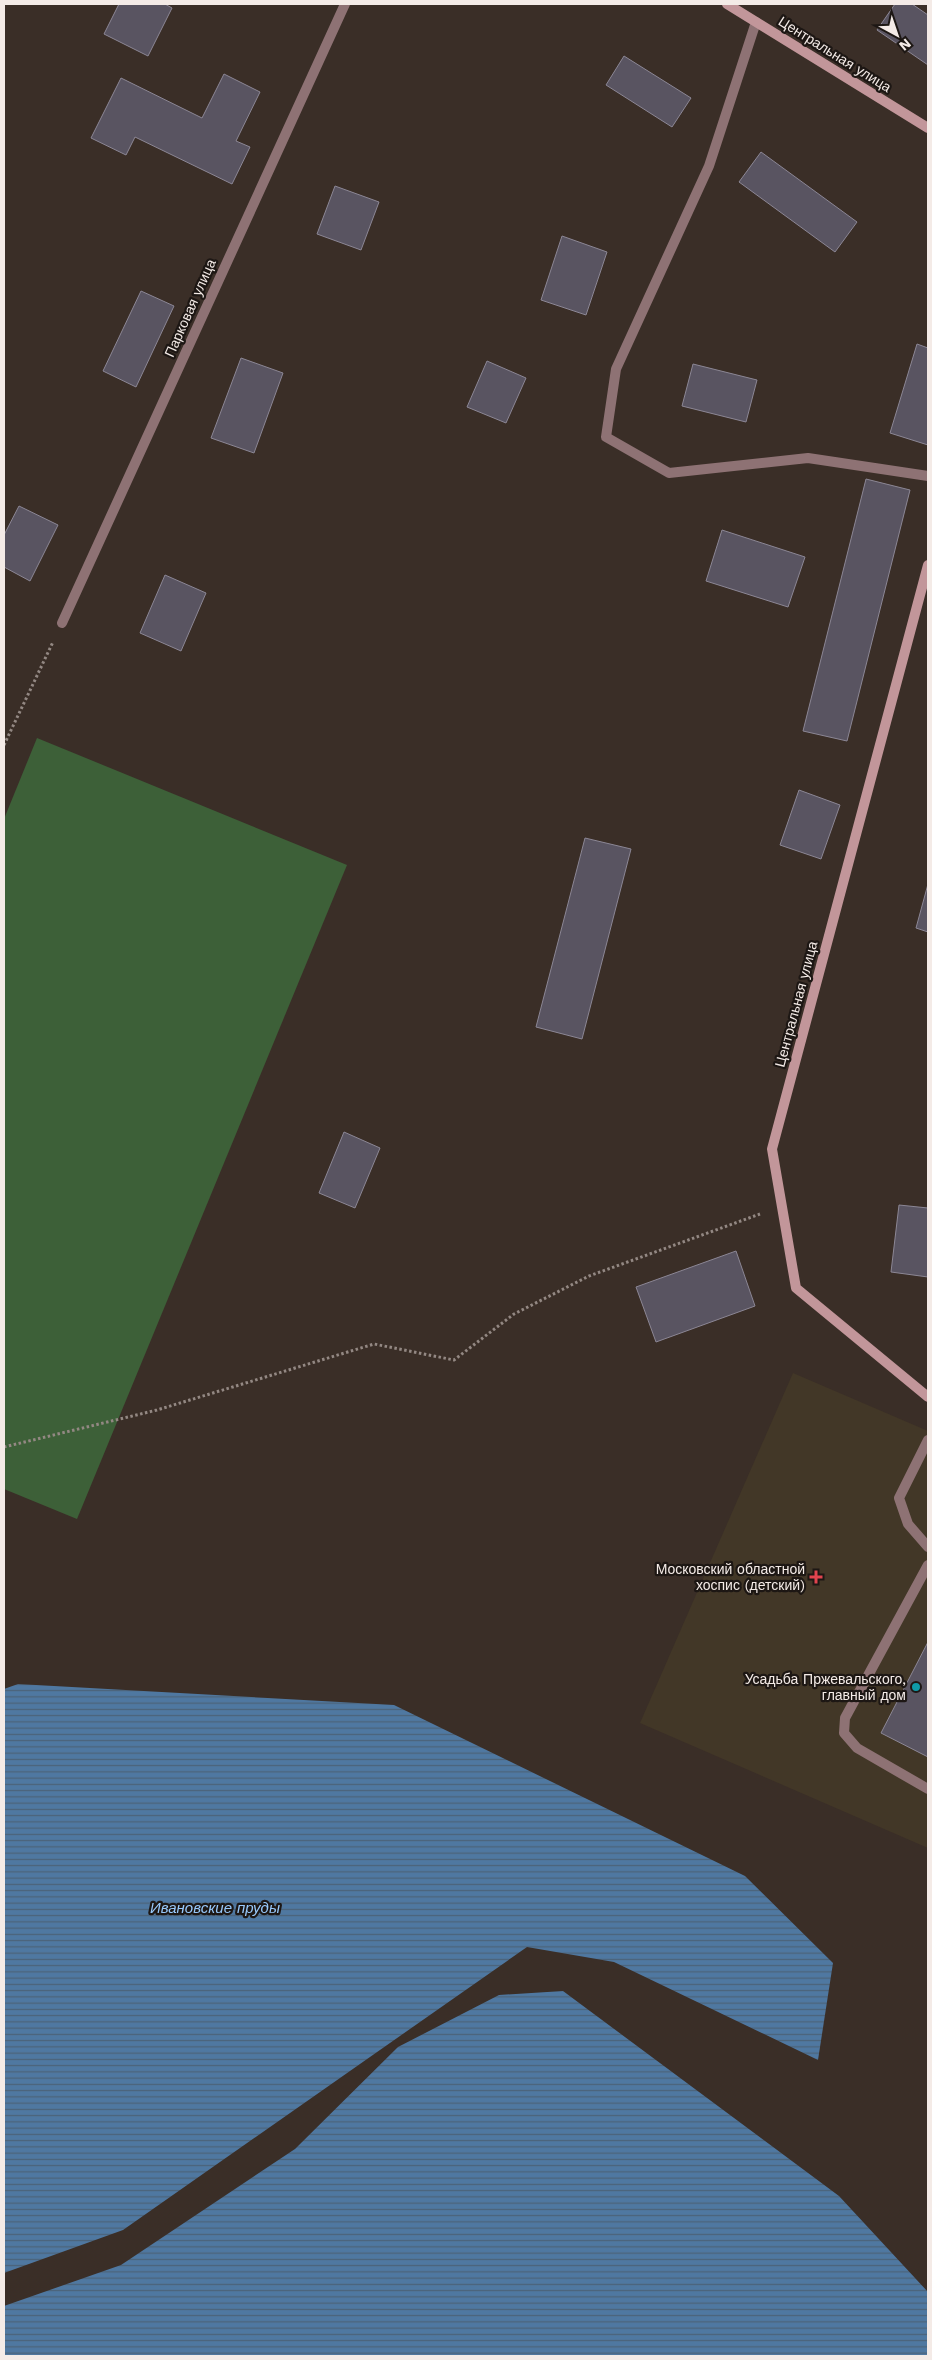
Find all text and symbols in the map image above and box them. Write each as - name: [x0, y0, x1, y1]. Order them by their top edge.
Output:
- north arrow: [872, 10, 922, 60]
- street label: Центральная улица: [776, 13, 894, 95]
- text: N: [896, 35, 914, 54]
- street label: Парковая улица: [161, 256, 219, 360]
- street label: Центральная улица: [771, 939, 821, 1069]
- place label: Московский областной хоспис (детский): [656, 1561, 805, 1593]
- marker: Московский областной хоспис (детский): [809, 1570, 823, 1584]
- place label: Усадьба Пржевальского, главный дом: [745, 1671, 906, 1703]
- marker: Усадьба Пржевальского, главный дом: [910, 1681, 922, 1693]
- water label: Ивановские пруды: [150, 1899, 280, 1917]

